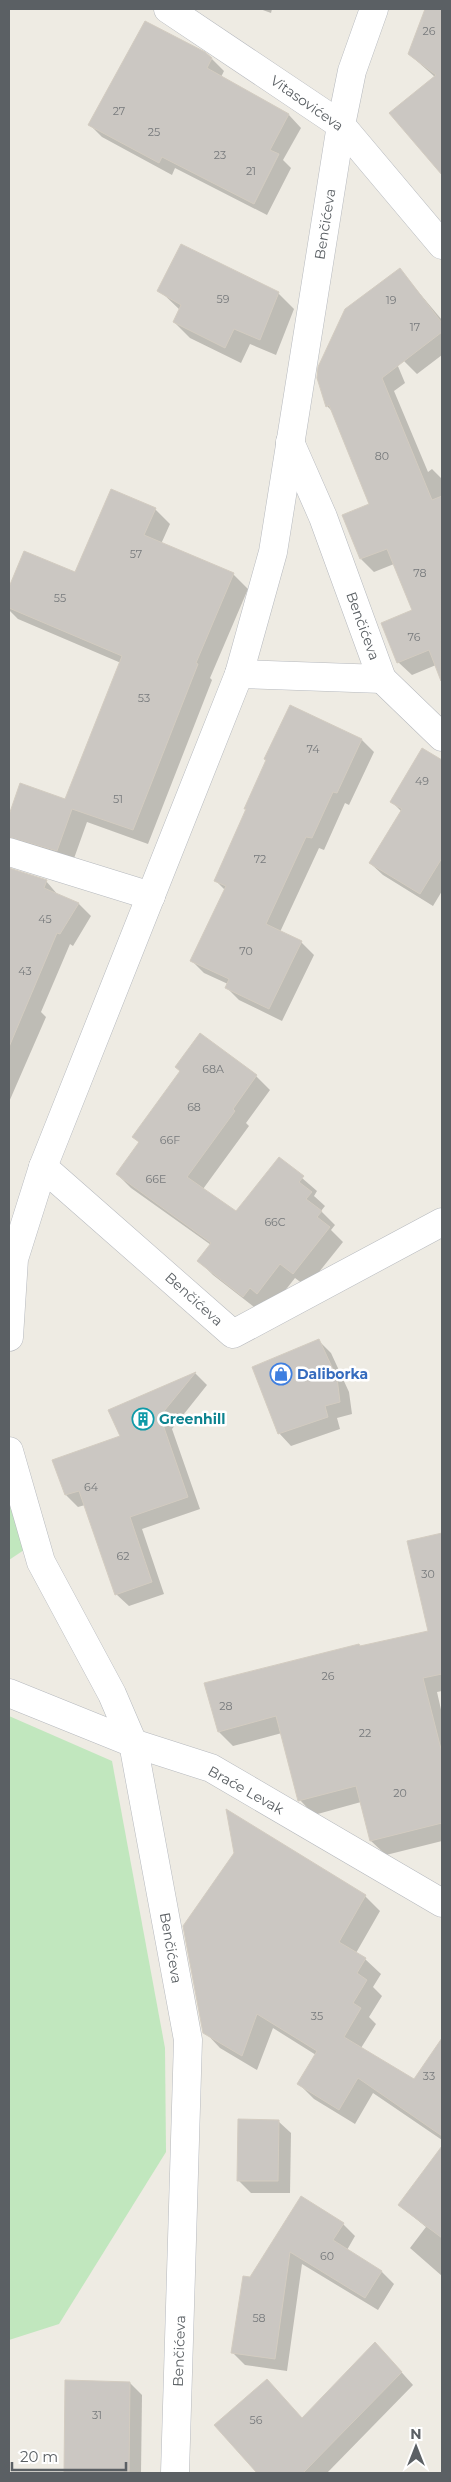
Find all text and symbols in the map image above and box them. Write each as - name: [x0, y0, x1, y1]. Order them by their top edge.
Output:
- house number: 26: [423, 24, 436, 38]
- street label: Vitasovićeva: [267, 71, 347, 135]
- house number: 27: [113, 104, 125, 118]
- house number: 25: [148, 125, 160, 139]
- house number: 23: [214, 148, 226, 162]
- house number: 21: [246, 164, 256, 178]
- street label: Benčićeva: [311, 187, 339, 261]
- house number: 59: [217, 292, 230, 306]
- house number: 19: [386, 293, 397, 307]
- house number: 17: [410, 320, 420, 334]
- house number: 80: [375, 449, 389, 463]
- house number: 57: [130, 547, 142, 561]
- house number: 78: [413, 566, 427, 580]
- street label: Benčićeva: [342, 589, 384, 663]
- house number: 55: [54, 591, 66, 605]
- house number: 76: [408, 630, 421, 644]
- house number: 53: [138, 691, 150, 705]
- house number: 74: [306, 742, 320, 756]
- house number: 49: [415, 774, 429, 788]
- house number: 51: [113, 792, 123, 806]
- house number: 72: [254, 852, 266, 866]
- house number: 45: [38, 912, 52, 926]
- house number: 70: [239, 944, 253, 958]
- house number: 43: [18, 964, 32, 978]
- house number: 68A: [202, 1062, 224, 1076]
- house number: 68: [187, 1100, 201, 1114]
- house number: 66F: [160, 1133, 180, 1147]
- house number: 66E: [146, 1172, 166, 1186]
- house number: 66C: [264, 1215, 286, 1229]
- street label: Benčićeva: [161, 1268, 227, 1330]
- shop icon: Daliborka: [269, 1362, 293, 1386]
- place label: Daliborka: [297, 1365, 368, 1383]
- building icon: Greenhill: [131, 1407, 155, 1431]
- place label: Greenhill: [159, 1410, 225, 1428]
- house number: 64: [84, 1480, 99, 1494]
- house number: 62: [117, 1549, 129, 1563]
- house number: 30: [421, 1567, 435, 1581]
- house number: 26: [322, 1669, 335, 1683]
- house number: 28: [219, 1699, 233, 1713]
- house number: 22: [359, 1726, 371, 1740]
- street label: Braće Levak: [205, 1762, 288, 1819]
- house number: 20: [393, 1786, 407, 1800]
- street label: Benčićeva: [156, 1911, 186, 1985]
- house number: 35: [311, 2009, 323, 2023]
- house number: 33: [423, 2069, 435, 2083]
- house number: 60: [320, 2249, 334, 2263]
- house number: 58: [252, 2311, 266, 2325]
- street label: Benčićeva: [169, 2315, 189, 2387]
- house number: 31: [92, 2408, 102, 2422]
- house number: 56: [250, 2413, 263, 2427]
- north arrow: [391, 2422, 441, 2472]
- text: N: [410, 2425, 422, 2443]
- scale bar: [12, 2440, 126, 2472]
- text: 20 m: [20, 2447, 58, 2466]

